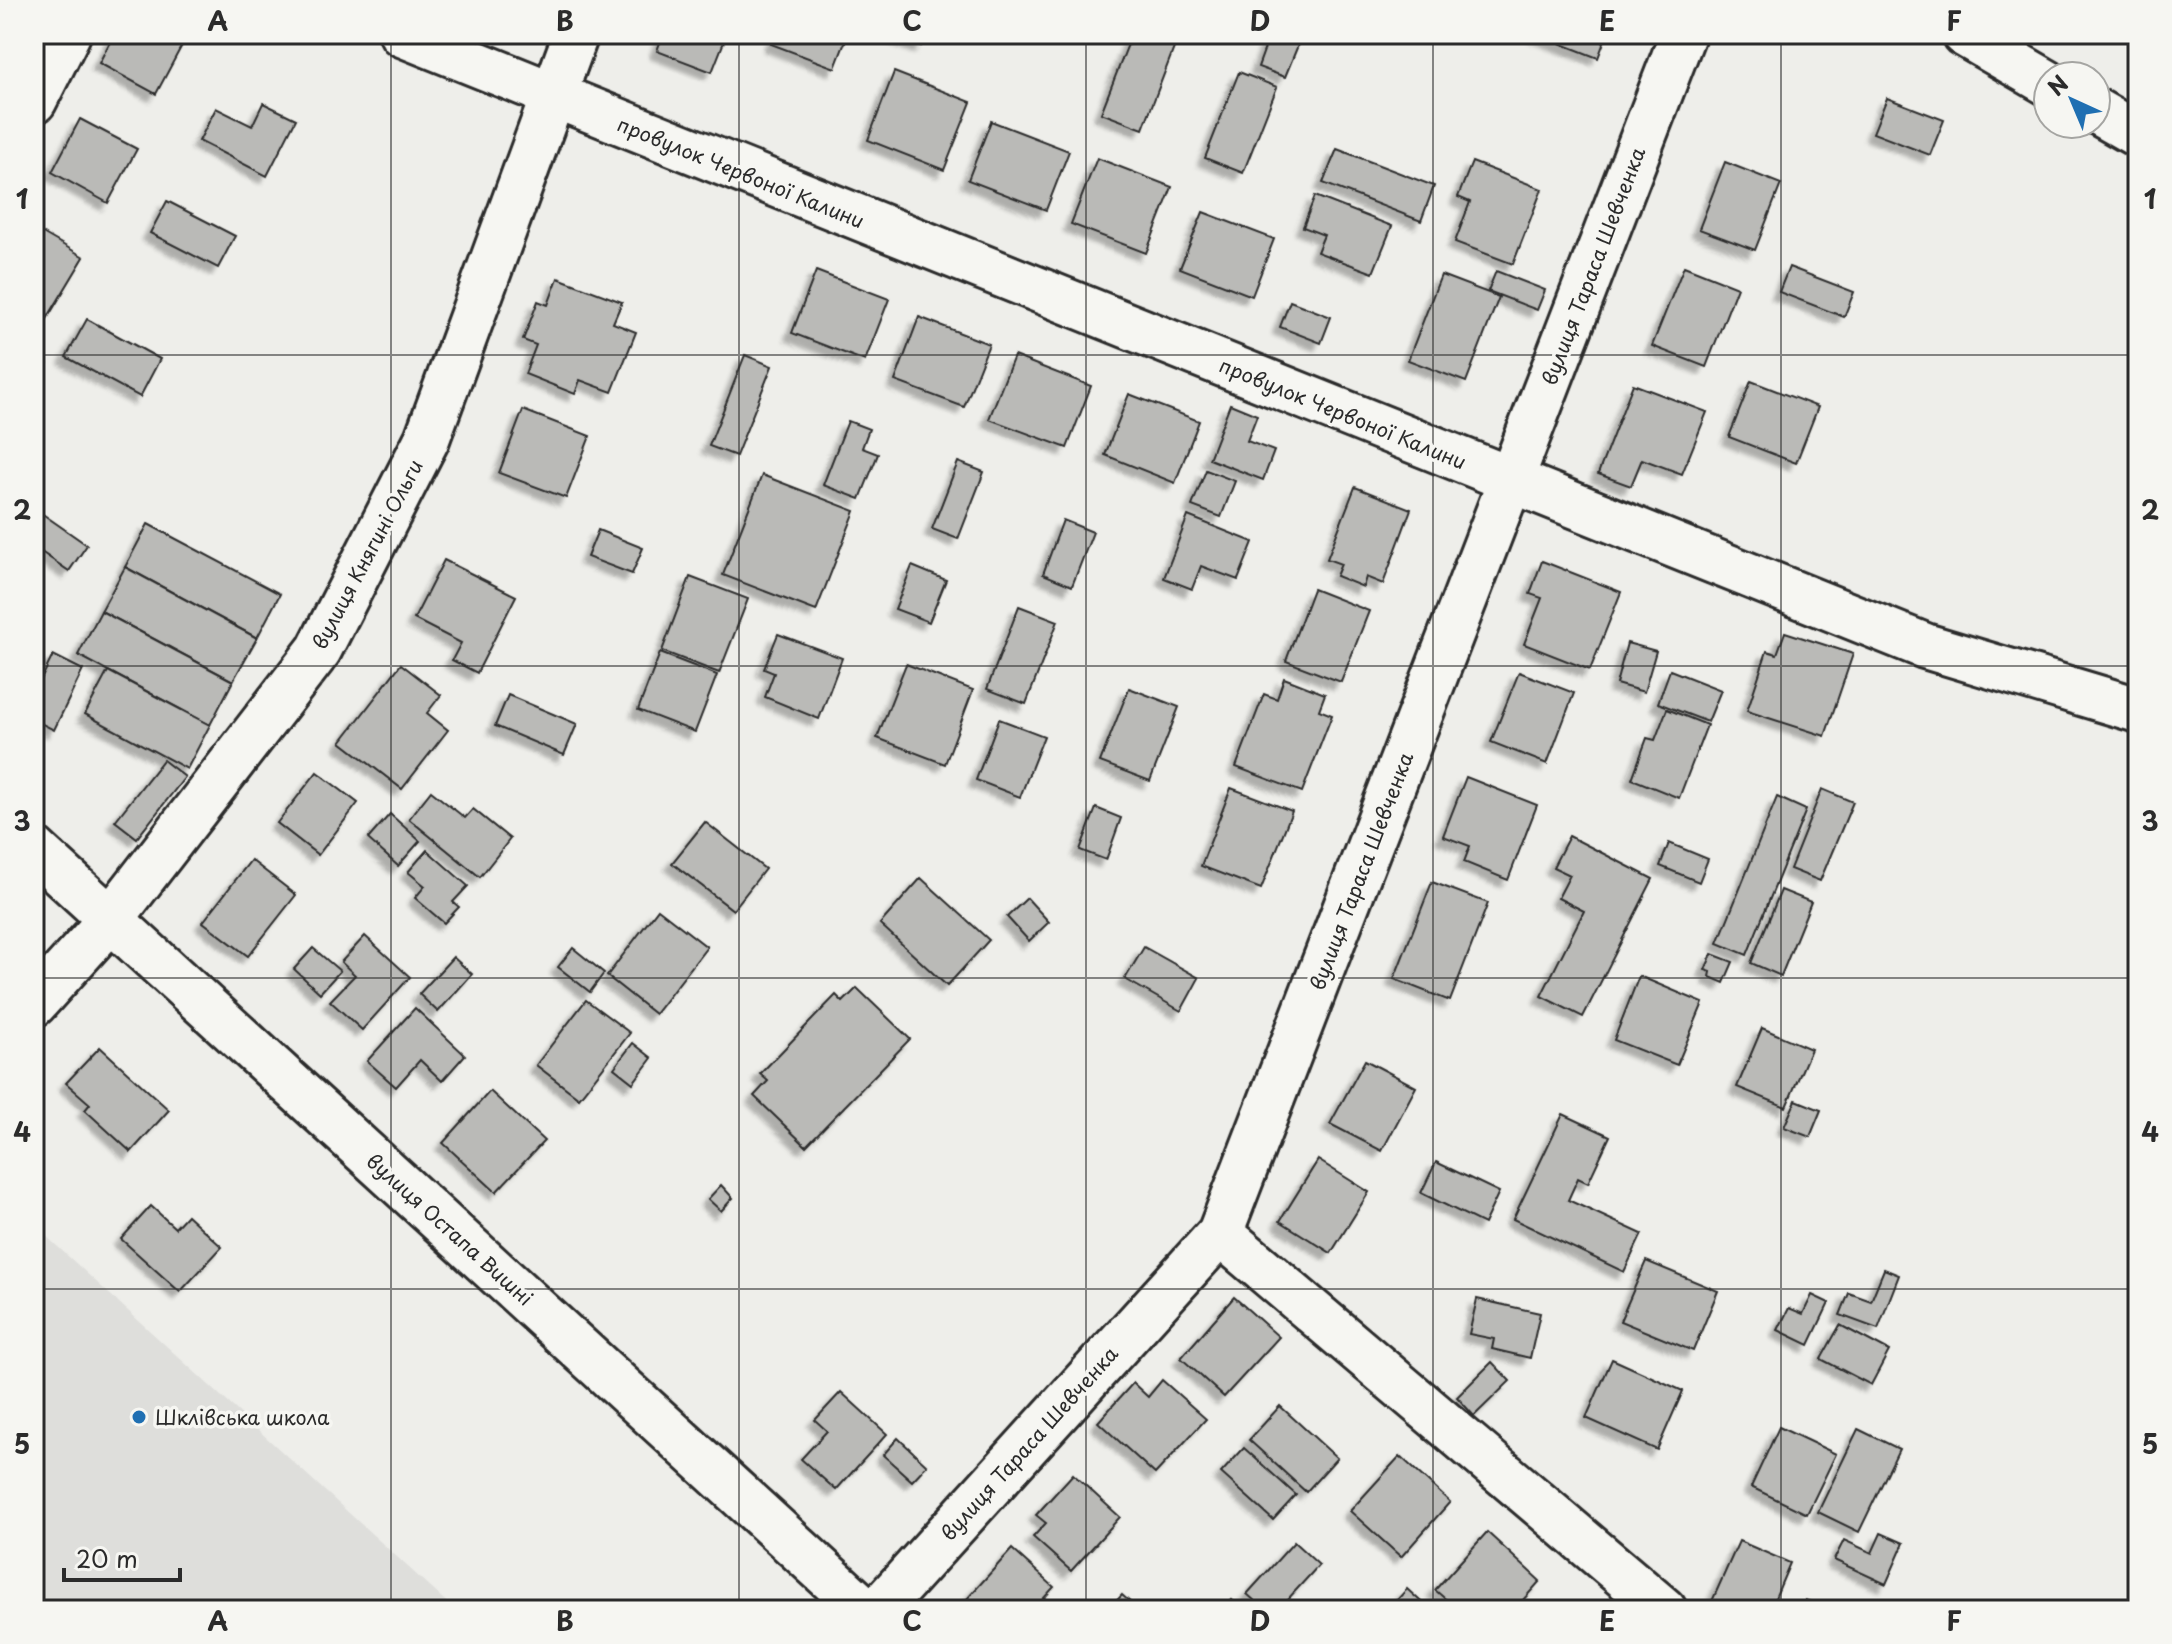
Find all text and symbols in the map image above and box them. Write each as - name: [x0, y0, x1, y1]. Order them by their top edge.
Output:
- text: A: [208, 1, 228, 40]
- text: B: [556, 1, 574, 40]
- text: C: [902, 1, 922, 40]
- text: D: [1250, 1, 1270, 40]
- text: E: [1599, 1, 1615, 40]
- text: F: [1946, 1, 1962, 40]
- north arrow: [2032, 60, 2112, 140]
- text: N: [2039, 67, 2075, 102]
- street label: провулок Червоної Калини: [613, 109, 869, 235]
- street label: вулиця Тараса Шевченка: [1534, 142, 1652, 389]
- text: 1: [16, 179, 28, 218]
- text: 1: [2144, 179, 2156, 218]
- street label: провулок Червоної Калини: [1215, 350, 1471, 476]
- street label: вулиця Княгині Ольги: [304, 454, 430, 654]
- text: 2: [13, 490, 31, 529]
- text: 2: [2141, 490, 2159, 529]
- street label: вулиця Тараса Шевченка: [1302, 747, 1420, 994]
- text: 3: [13, 801, 31, 840]
- text: 3: [2141, 801, 2159, 840]
- text: 4: [13, 1112, 31, 1151]
- text: 4: [2141, 1112, 2159, 1151]
- street label: вулиця Остапа Вишні: [360, 1146, 540, 1312]
- street label: вулиця Тараса Шевченка: [933, 1339, 1125, 1547]
- place label: Шклівська школа: [155, 1402, 330, 1432]
- marker: Шклівська школа: [130, 1408, 148, 1426]
- text: 5: [14, 1424, 30, 1463]
- text: 5: [2142, 1424, 2158, 1463]
- scale bar: [64, 1532, 180, 1582]
- text: 20 m: [76, 1540, 138, 1576]
- text: A: [208, 1601, 228, 1640]
- text: B: [556, 1601, 574, 1640]
- text: C: [902, 1601, 922, 1640]
- text: D: [1250, 1601, 1270, 1640]
- text: E: [1599, 1601, 1615, 1640]
- text: F: [1946, 1601, 1962, 1640]

